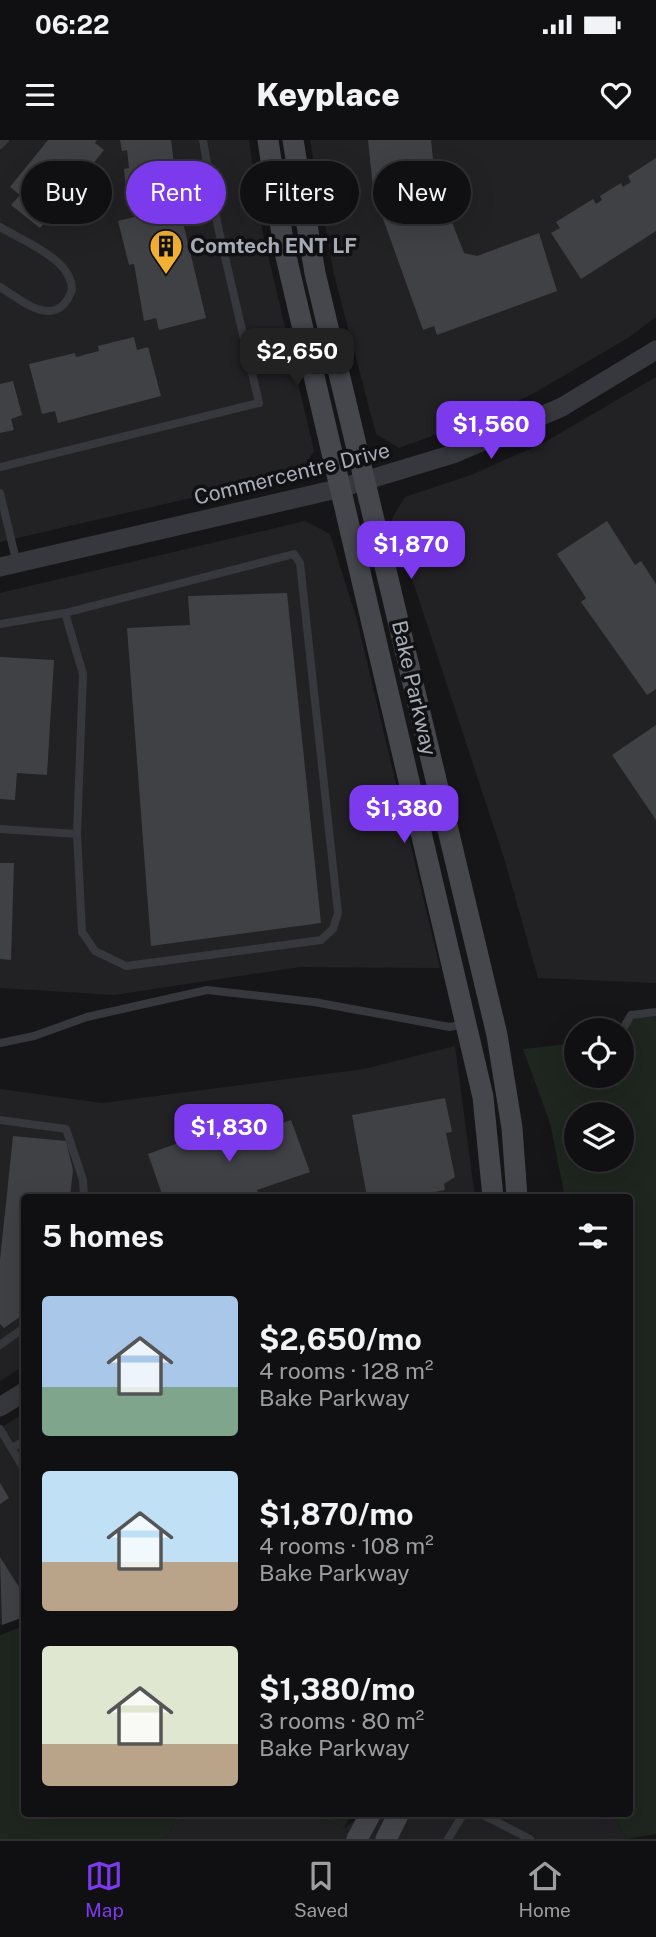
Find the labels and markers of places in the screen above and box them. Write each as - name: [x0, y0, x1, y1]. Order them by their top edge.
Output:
- building icon: Comtech ENT LF: [147, 227, 185, 276]
- place label: Comtech ENT LF: [190, 233, 357, 258]
- pin: $2,650: [240, 328, 354, 388]
- pin: $1,560: [434, 402, 548, 461]
- pin: $1,870: [354, 522, 468, 581]
- pin: $1,380: [347, 786, 461, 845]
- pin: $1,830: [172, 1104, 286, 1164]

